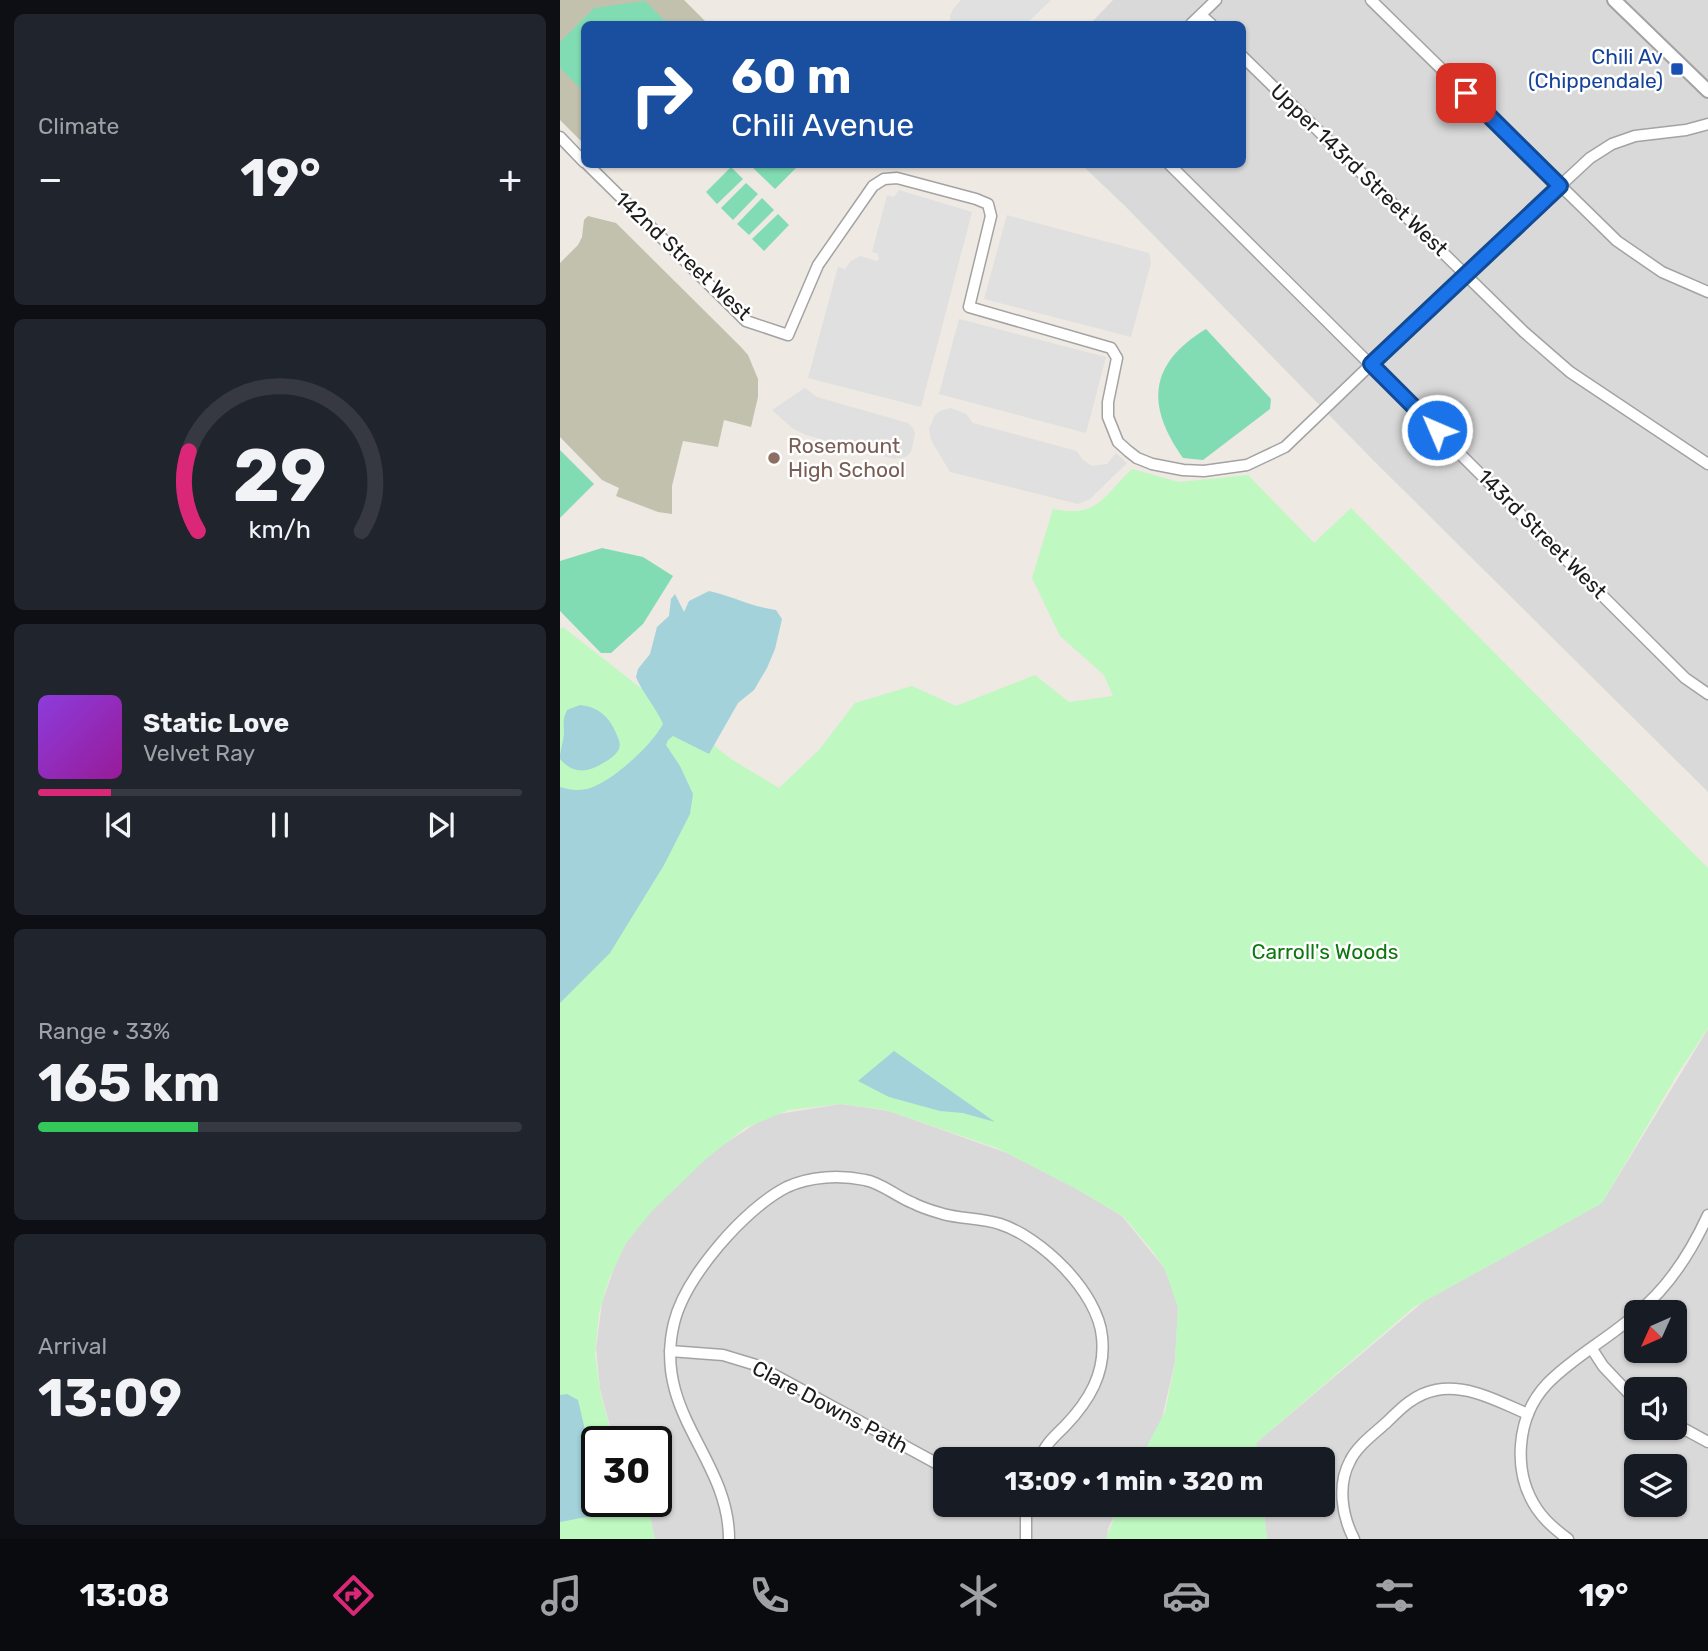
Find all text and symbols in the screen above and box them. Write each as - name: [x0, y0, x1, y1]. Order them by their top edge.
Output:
- place label: Chili Av (Chippendale): [1528, 44, 1663, 93]
- text: 60 m: [731, 47, 852, 105]
- icon: right: [616, 49, 707, 140]
- marker: Chili Av (Chippendale): [1669, 61, 1685, 77]
- pin: [1436, 63, 1496, 123]
- icon: arrive: [1447, 74, 1485, 112]
- street label: Upper 143rd Street West: [1266, 78, 1453, 261]
- text: Chili Avenue: [731, 106, 914, 144]
- text: Climate: [38, 112, 119, 140]
- text: 19°: [240, 147, 321, 209]
- text: −: [38, 156, 63, 202]
- text: +: [498, 156, 522, 202]
- street label: 142nd Street West: [610, 186, 757, 325]
- position arrow: [1400, 393, 1474, 467]
- text: 29: [233, 433, 327, 519]
- place label: Rosemount High School: [788, 433, 905, 482]
- marker: Rosemount High School: [766, 450, 782, 466]
- street label: 143rd Street West: [1472, 464, 1612, 604]
- text: km/h: [249, 514, 311, 543]
- text: Static Love: [143, 708, 289, 739]
- text: Velvet Ray: [143, 739, 255, 767]
- icon: previous: [100, 806, 138, 844]
- icon: pause: [261, 806, 299, 844]
- icon: next: [422, 806, 460, 844]
- park label: Carroll's Woods: [1252, 939, 1398, 964]
- text: Range · 33%: [38, 1017, 170, 1045]
- text: 165 km: [38, 1052, 220, 1114]
- north arrow: [1624, 1300, 1687, 1363]
- map controls: [1624, 1300, 1687, 1517]
- text: Arrival: [38, 1332, 107, 1360]
- street label: Clare Downs Path: [748, 1355, 912, 1458]
- text: 13:09: [38, 1367, 182, 1429]
- button: sound: [1624, 1377, 1687, 1440]
- speed limit sign: 30: [581, 1426, 672, 1517]
- button: layers: [1624, 1454, 1687, 1517]
- text: 13:09 · 1 min · 320 m: [1005, 1466, 1263, 1497]
- icon: directions: [329, 1571, 378, 1620]
- icon: music: [537, 1571, 586, 1620]
- icon: phone: [745, 1571, 794, 1620]
- icon: climate: [954, 1571, 1003, 1620]
- icon: car: [1162, 1571, 1211, 1620]
- icon: filters: [1370, 1571, 1419, 1620]
- text: 13:08: [80, 1576, 169, 1614]
- text: 19°: [1579, 1576, 1628, 1614]

